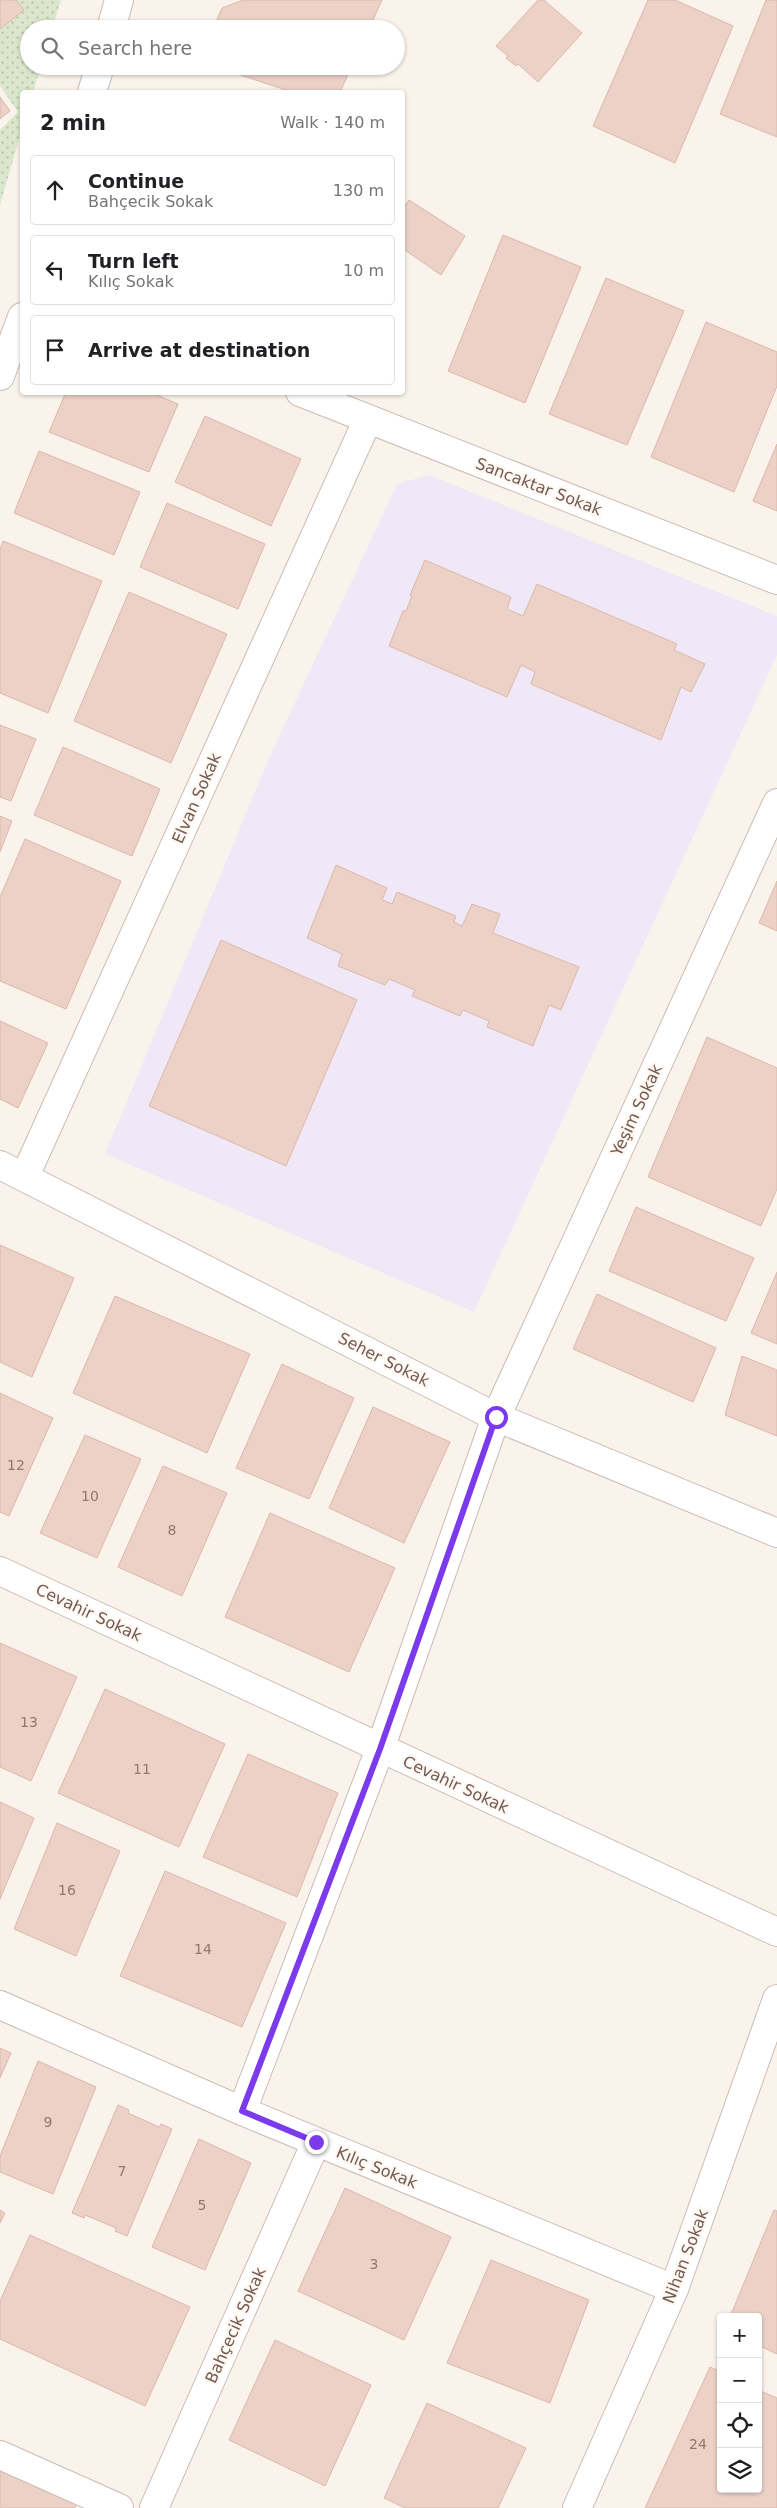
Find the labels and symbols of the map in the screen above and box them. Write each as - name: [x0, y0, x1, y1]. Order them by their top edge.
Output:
- street label: Sancaktar Sokak: [473, 454, 605, 520]
- street label: Elvan Sokak: [168, 749, 225, 846]
- street label: Yeşim Sokak: [607, 1061, 666, 1160]
- street label: Seher Sokak: [335, 1328, 433, 1391]
- route start: [485, 1406, 508, 1429]
- house number: 12: [7, 1457, 25, 1473]
- house number: 10: [81, 1488, 99, 1504]
- house number: 8: [168, 1522, 176, 1538]
- street label: Cevahir Sokak: [33, 1580, 145, 1646]
- house number: 13: [20, 1714, 38, 1730]
- street label: Cevahir Sokak: [400, 1752, 512, 1818]
- house number: 11: [133, 1761, 151, 1777]
- house number: 16: [58, 1882, 76, 1898]
- house number: 14: [194, 1941, 212, 1957]
- house number: 9: [44, 2114, 52, 2130]
- route end: [305, 2131, 328, 2154]
- street label: Kılıç Sokak: [334, 2143, 421, 2193]
- house number: 7: [118, 2163, 126, 2179]
- house number: 5: [198, 2197, 206, 2213]
- street label: Nihan Sokak: [659, 2206, 712, 2306]
- house number: 3: [370, 2256, 378, 2272]
- street label: Bahçecik Sokak: [201, 2264, 270, 2386]
- house number: 24: [689, 2436, 707, 2452]

